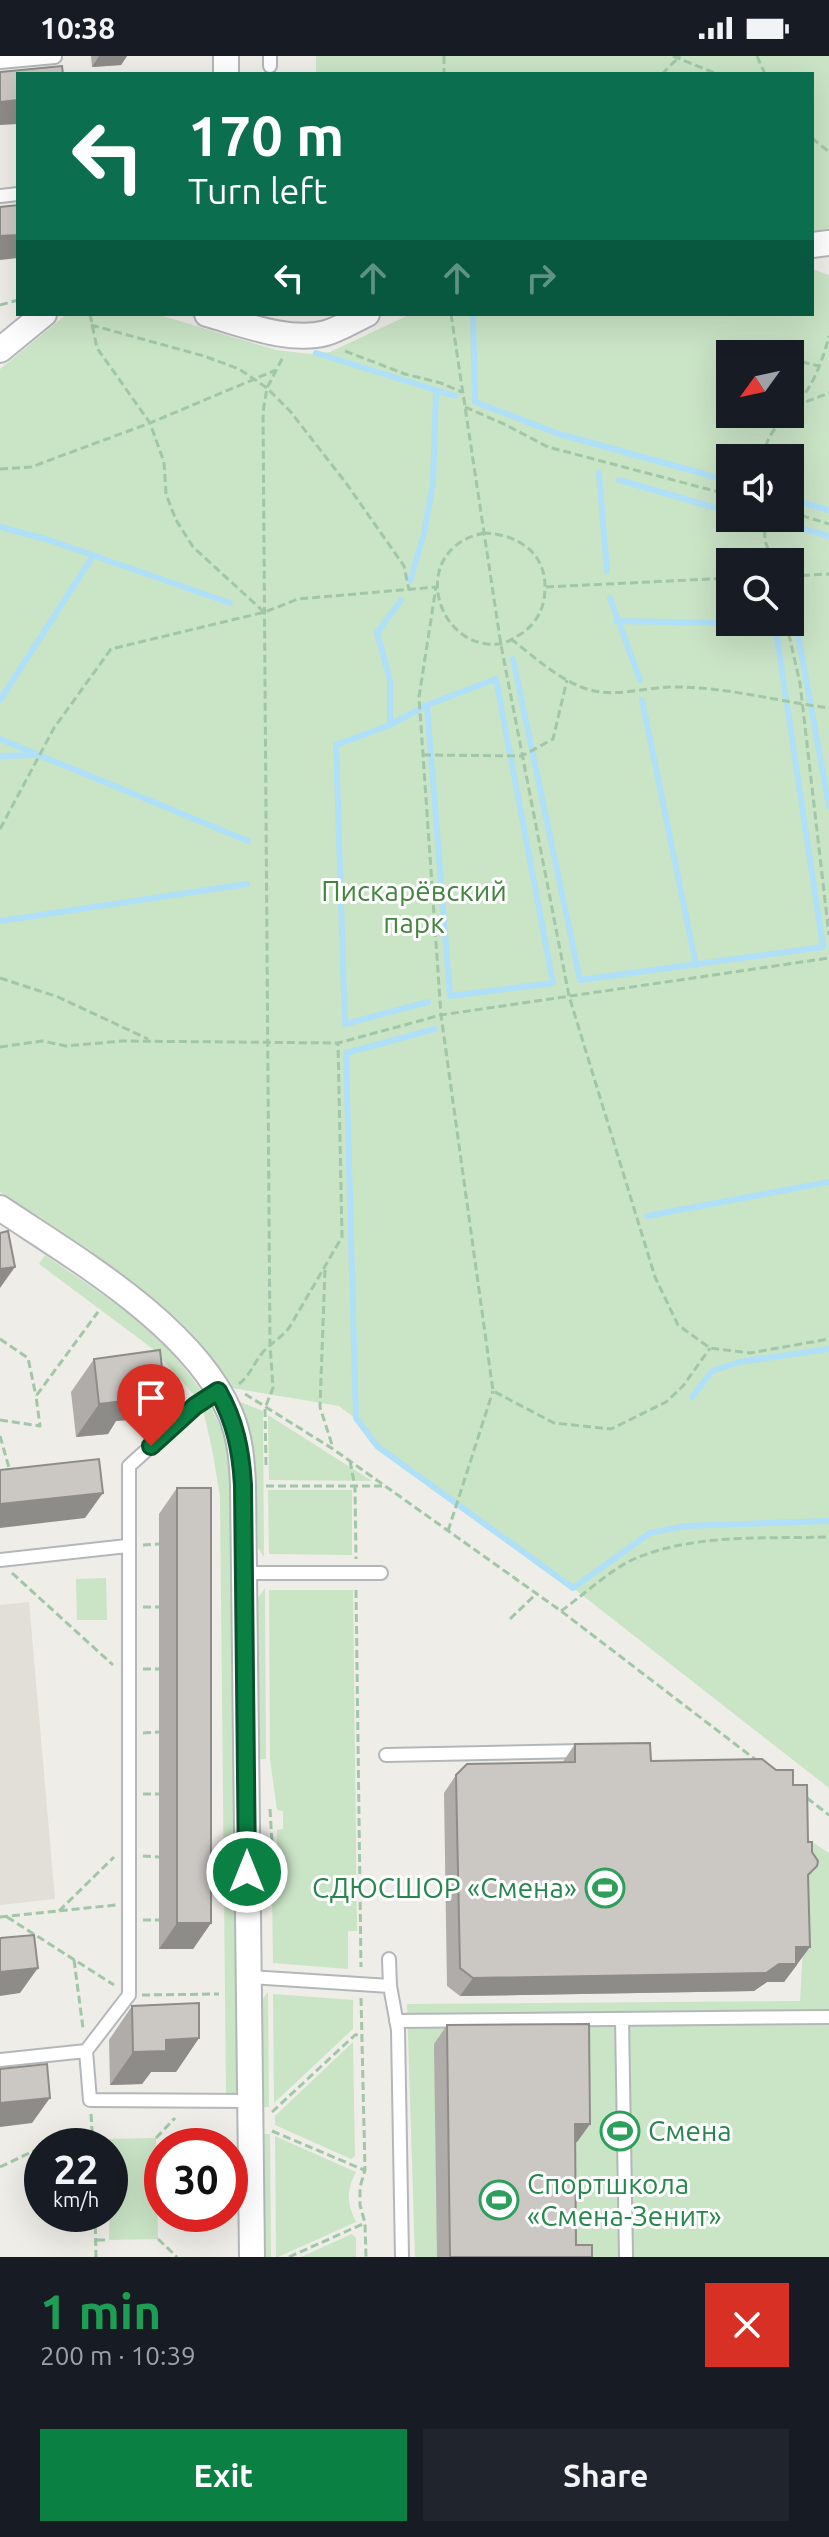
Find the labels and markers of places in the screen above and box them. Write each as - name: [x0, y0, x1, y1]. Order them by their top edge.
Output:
- pin: [117, 1364, 185, 1446]
- sports icon: СДЮСШОР «Смена»: [584, 1867, 626, 1909]
- place label: СДЮСШОР «Смена»: [312, 1872, 577, 1903]
- sports icon: Смена: [599, 2110, 641, 2152]
- place label: Смена: [648, 2115, 732, 2146]
- place label: Спортшкола «Смена-Зенит»: [527, 2168, 722, 2231]
- sports icon: Спортшкола «Смена-Зенит»: [478, 2179, 520, 2221]

